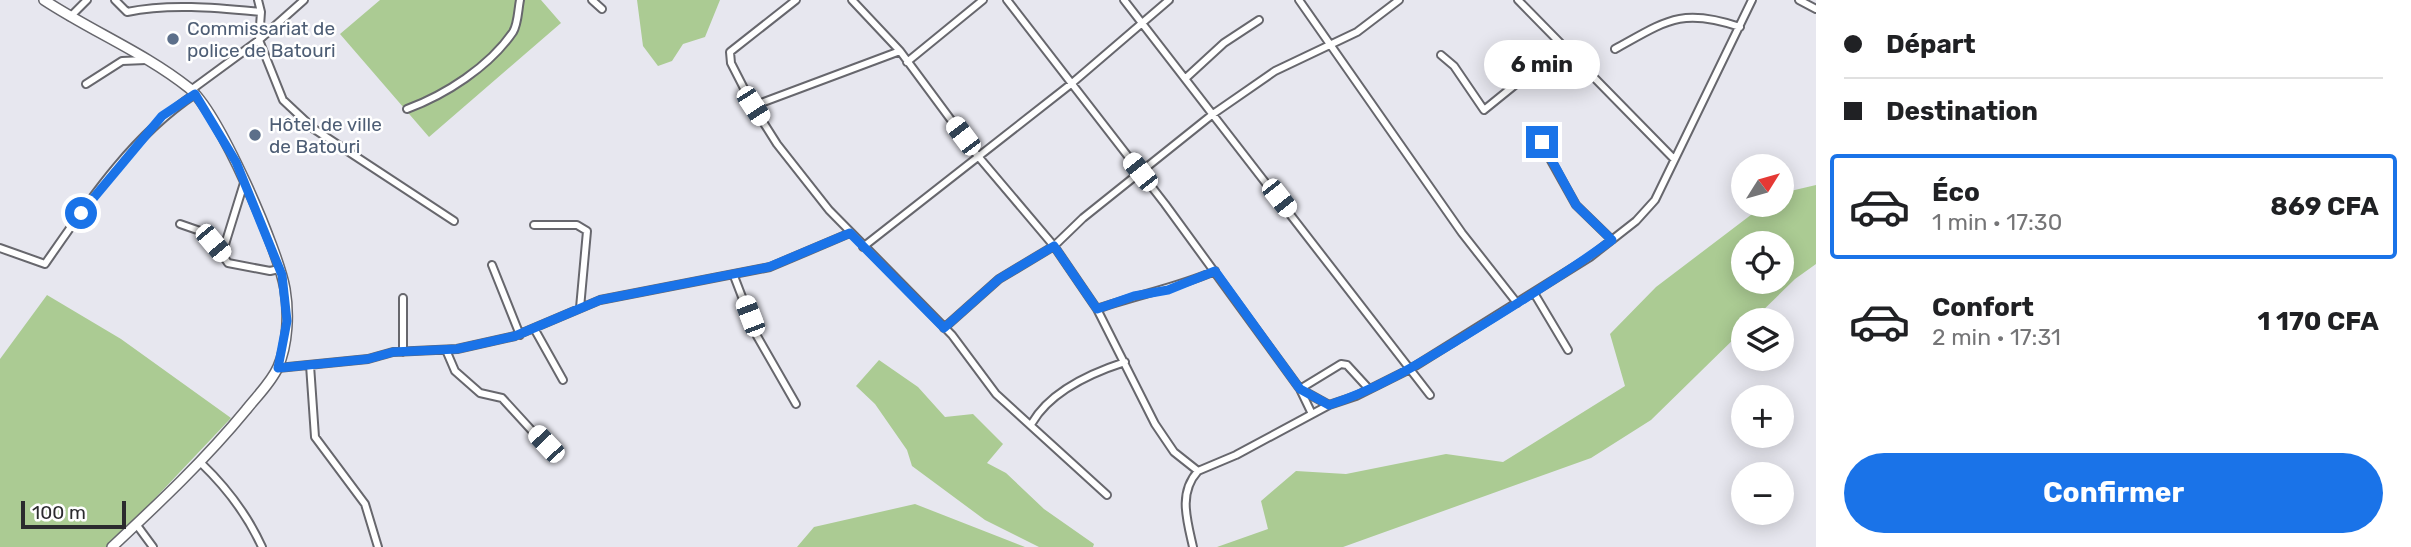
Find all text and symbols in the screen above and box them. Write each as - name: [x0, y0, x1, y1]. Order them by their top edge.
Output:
- place label: Commissariat de police de Batouri: [187, 17, 336, 62]
- text: Départ: [1886, 29, 1976, 60]
- marker: Commissariat de police de Batouri: [165, 31, 181, 47]
- callout: 6 min: [1484, 40, 1600, 90]
- text: 6 min: [1511, 50, 1573, 78]
- car: [733, 83, 774, 129]
- text: Destination: [1886, 96, 2038, 127]
- place label: Hôtel de ville de Batouri: [269, 113, 382, 158]
- car: [942, 113, 985, 159]
- route end: [1526, 126, 1558, 158]
- marker: Hôtel de ville de Batouri: [247, 127, 263, 143]
- car: [1119, 149, 1162, 195]
- north arrow: [1731, 154, 1794, 217]
- map controls: [1731, 154, 1794, 525]
- car: [1258, 175, 1301, 221]
- icon: car: [1848, 175, 1911, 238]
- text: Éco: [1932, 177, 1980, 208]
- text: 869 CFA: [2270, 191, 2379, 222]
- route start: [65, 197, 97, 229]
- text: 1 min · 17:30: [1932, 208, 2062, 236]
- car: [192, 220, 235, 266]
- button: locate: [1731, 231, 1794, 294]
- icon: car: [1848, 290, 1911, 353]
- text: Confort: [1932, 292, 2034, 323]
- car: [733, 293, 768, 339]
- text: 1 170 CFA: [2258, 306, 2379, 337]
- button: layers: [1731, 308, 1794, 371]
- text: 2 min · 17:31: [1932, 323, 2061, 351]
- button: +: [1731, 385, 1794, 448]
- car: [524, 421, 569, 467]
- button: Confirmer: [1844, 453, 2383, 533]
- button: −: [1731, 462, 1794, 525]
- scale bar: [21, 498, 126, 530]
- text: 100 m: [32, 501, 86, 524]

